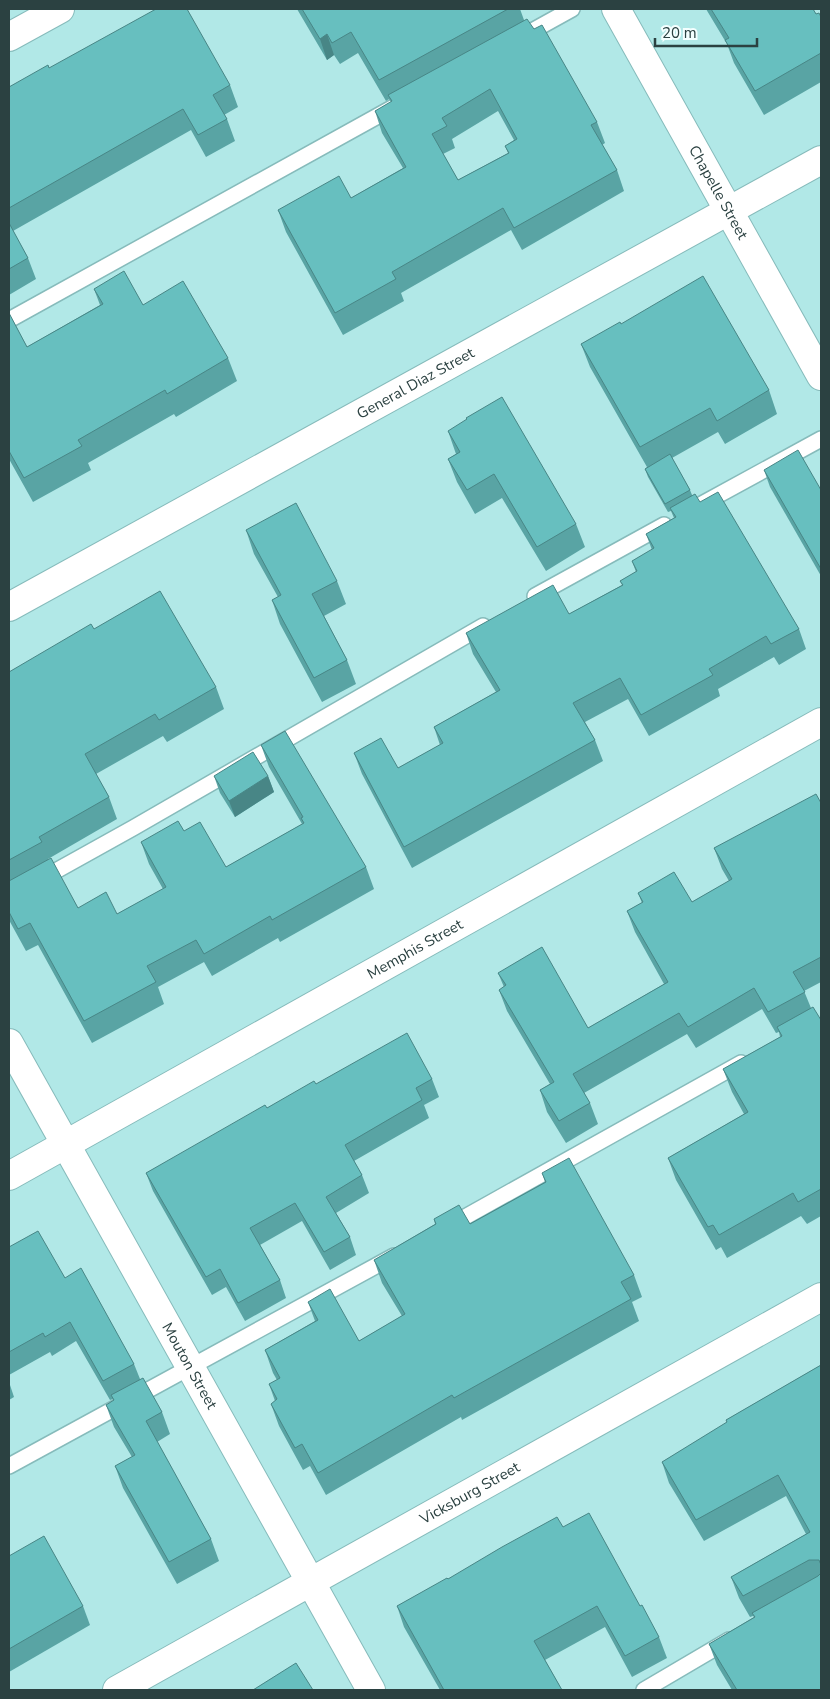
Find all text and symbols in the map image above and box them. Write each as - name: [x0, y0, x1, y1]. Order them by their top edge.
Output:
- scale bar: [655, 15, 758, 47]
- text: 20 m: [662, 23, 697, 43]
- street label: Chapelle Street: [684, 142, 753, 244]
- street label: General Diaz Street: [353, 342, 478, 424]
- street label: Memphis Street: [364, 914, 467, 984]
- street label: Mouton Street: [157, 1319, 222, 1414]
- street label: Vicksburg Street: [415, 1457, 524, 1529]

